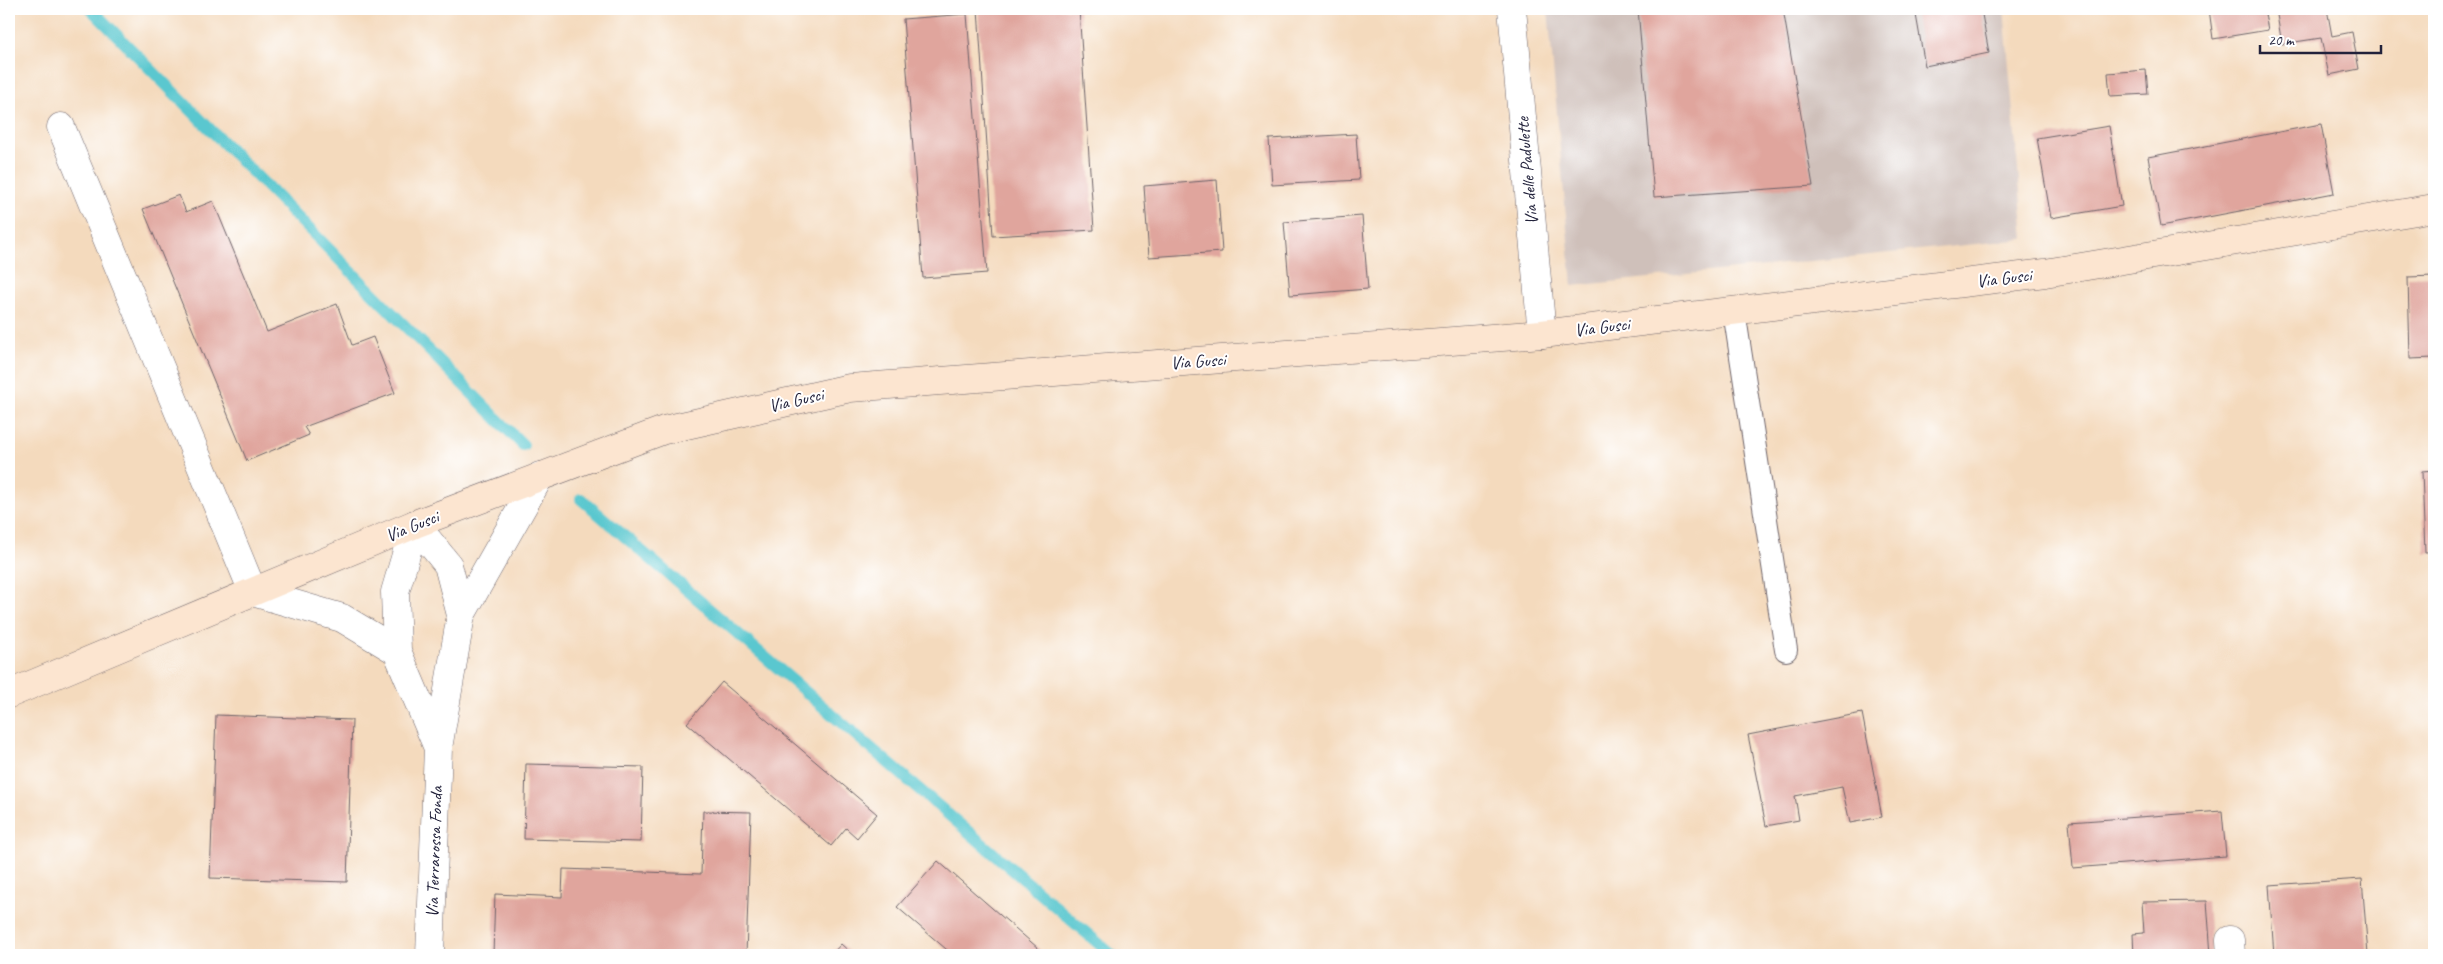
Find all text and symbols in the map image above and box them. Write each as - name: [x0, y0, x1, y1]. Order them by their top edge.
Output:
- scale bar: [2260, 22, 2382, 54]
- text: 20 m: [2268, 31, 2295, 50]
- street label: Via delle Padulette: [1511, 115, 1543, 226]
- street label: Via Gusci: [1975, 263, 2035, 292]
- street label: Via Gusci: [1573, 312, 1633, 341]
- street label: Via Gusci: [1170, 348, 1229, 374]
- street label: Via Gusci: [767, 382, 828, 417]
- street label: Via Gusci: [382, 504, 444, 547]
- street label: Via Terrarossa Fonda: [421, 784, 447, 918]

